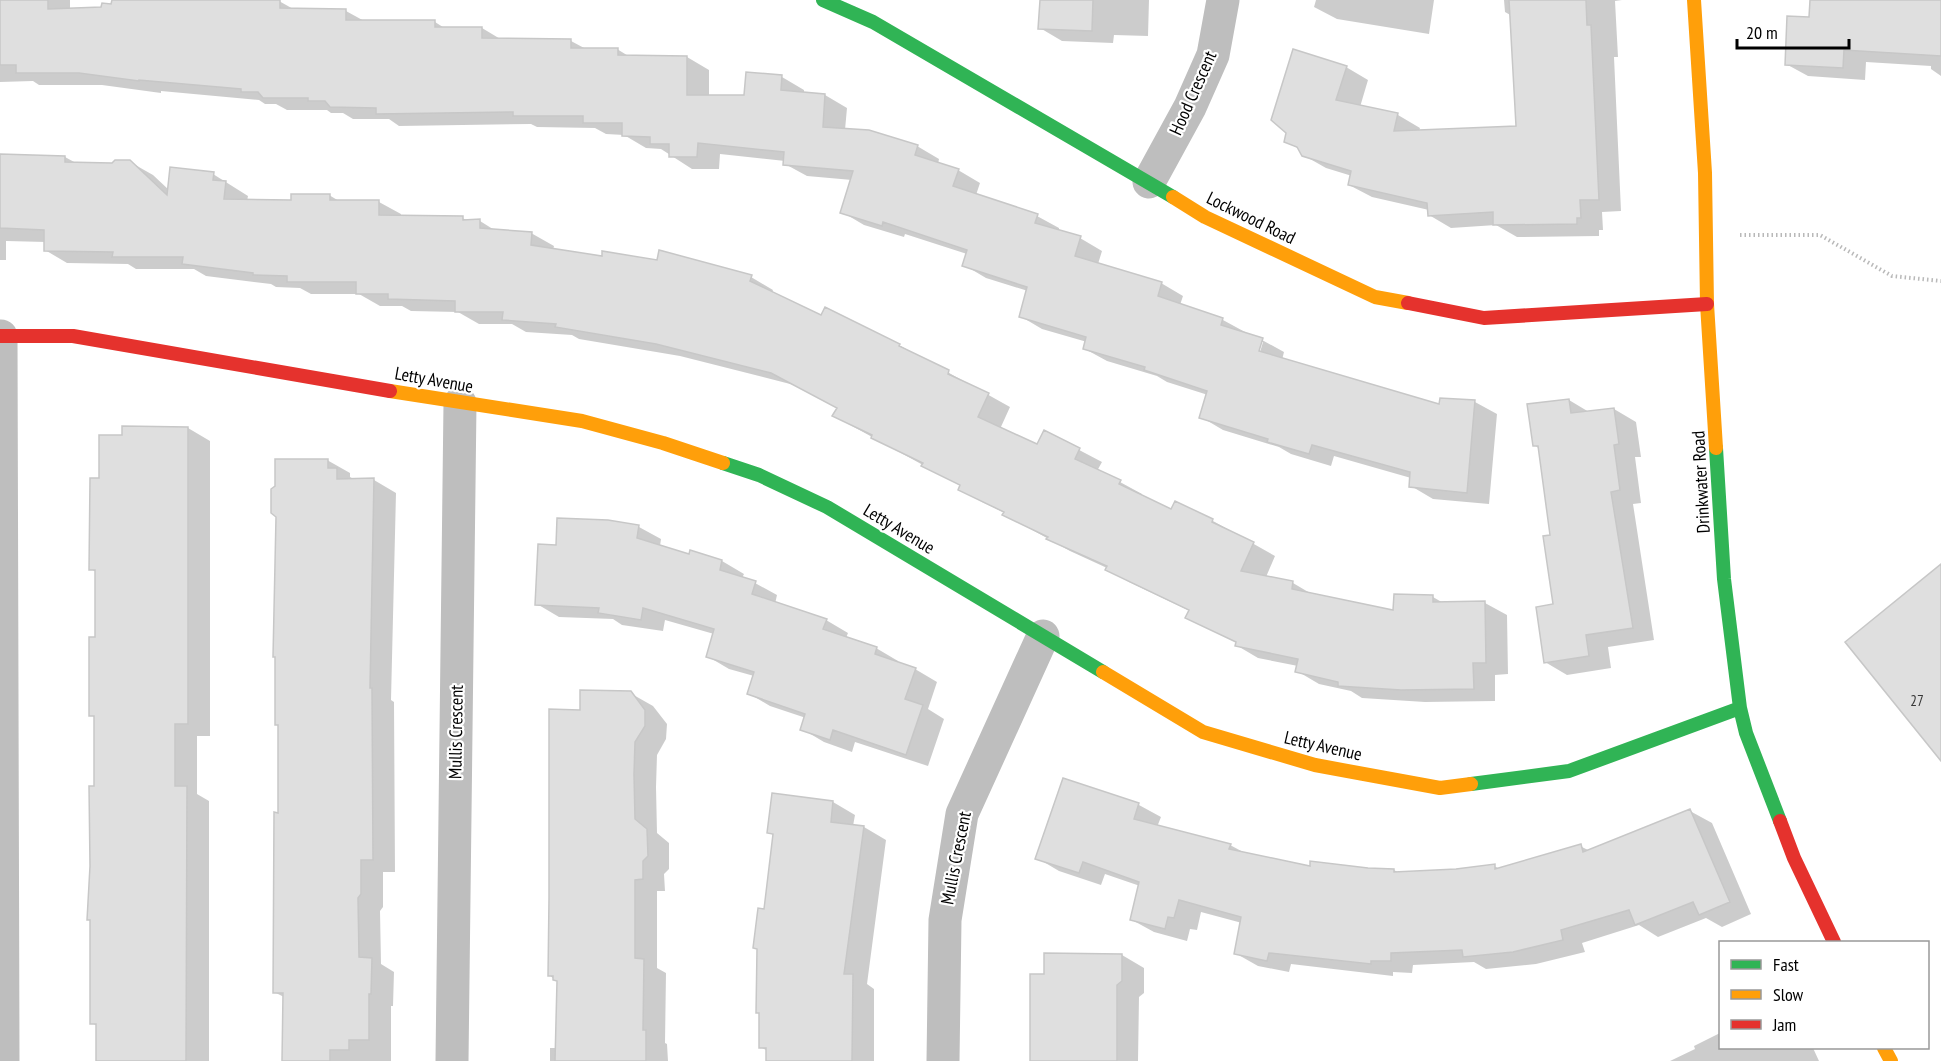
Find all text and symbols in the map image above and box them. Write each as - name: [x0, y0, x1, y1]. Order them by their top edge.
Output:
- scale bar: [1737, 12, 1850, 50]
- text: 20 m: [1746, 21, 1778, 44]
- street label: Hood Crescent: [1164, 47, 1221, 138]
- street label: Lockwood Road: [1203, 186, 1299, 249]
- street label: Letty Avenue: [393, 361, 475, 398]
- street label: Drinkwater Road: [1686, 430, 1715, 534]
- street label: Letty Avenue: [859, 498, 939, 559]
- street label: Mullis Crescent: [443, 685, 468, 779]
- house number: 27: [1910, 691, 1924, 710]
- street label: Letty Avenue: [1282, 725, 1364, 766]
- street label: Mullis Crescent: [935, 809, 976, 906]
- legend: [1719, 941, 1929, 1049]
- text: Fast: [1773, 953, 1799, 976]
- text: Slow: [1773, 983, 1804, 1006]
- text: Jam: [1772, 1013, 1796, 1036]

